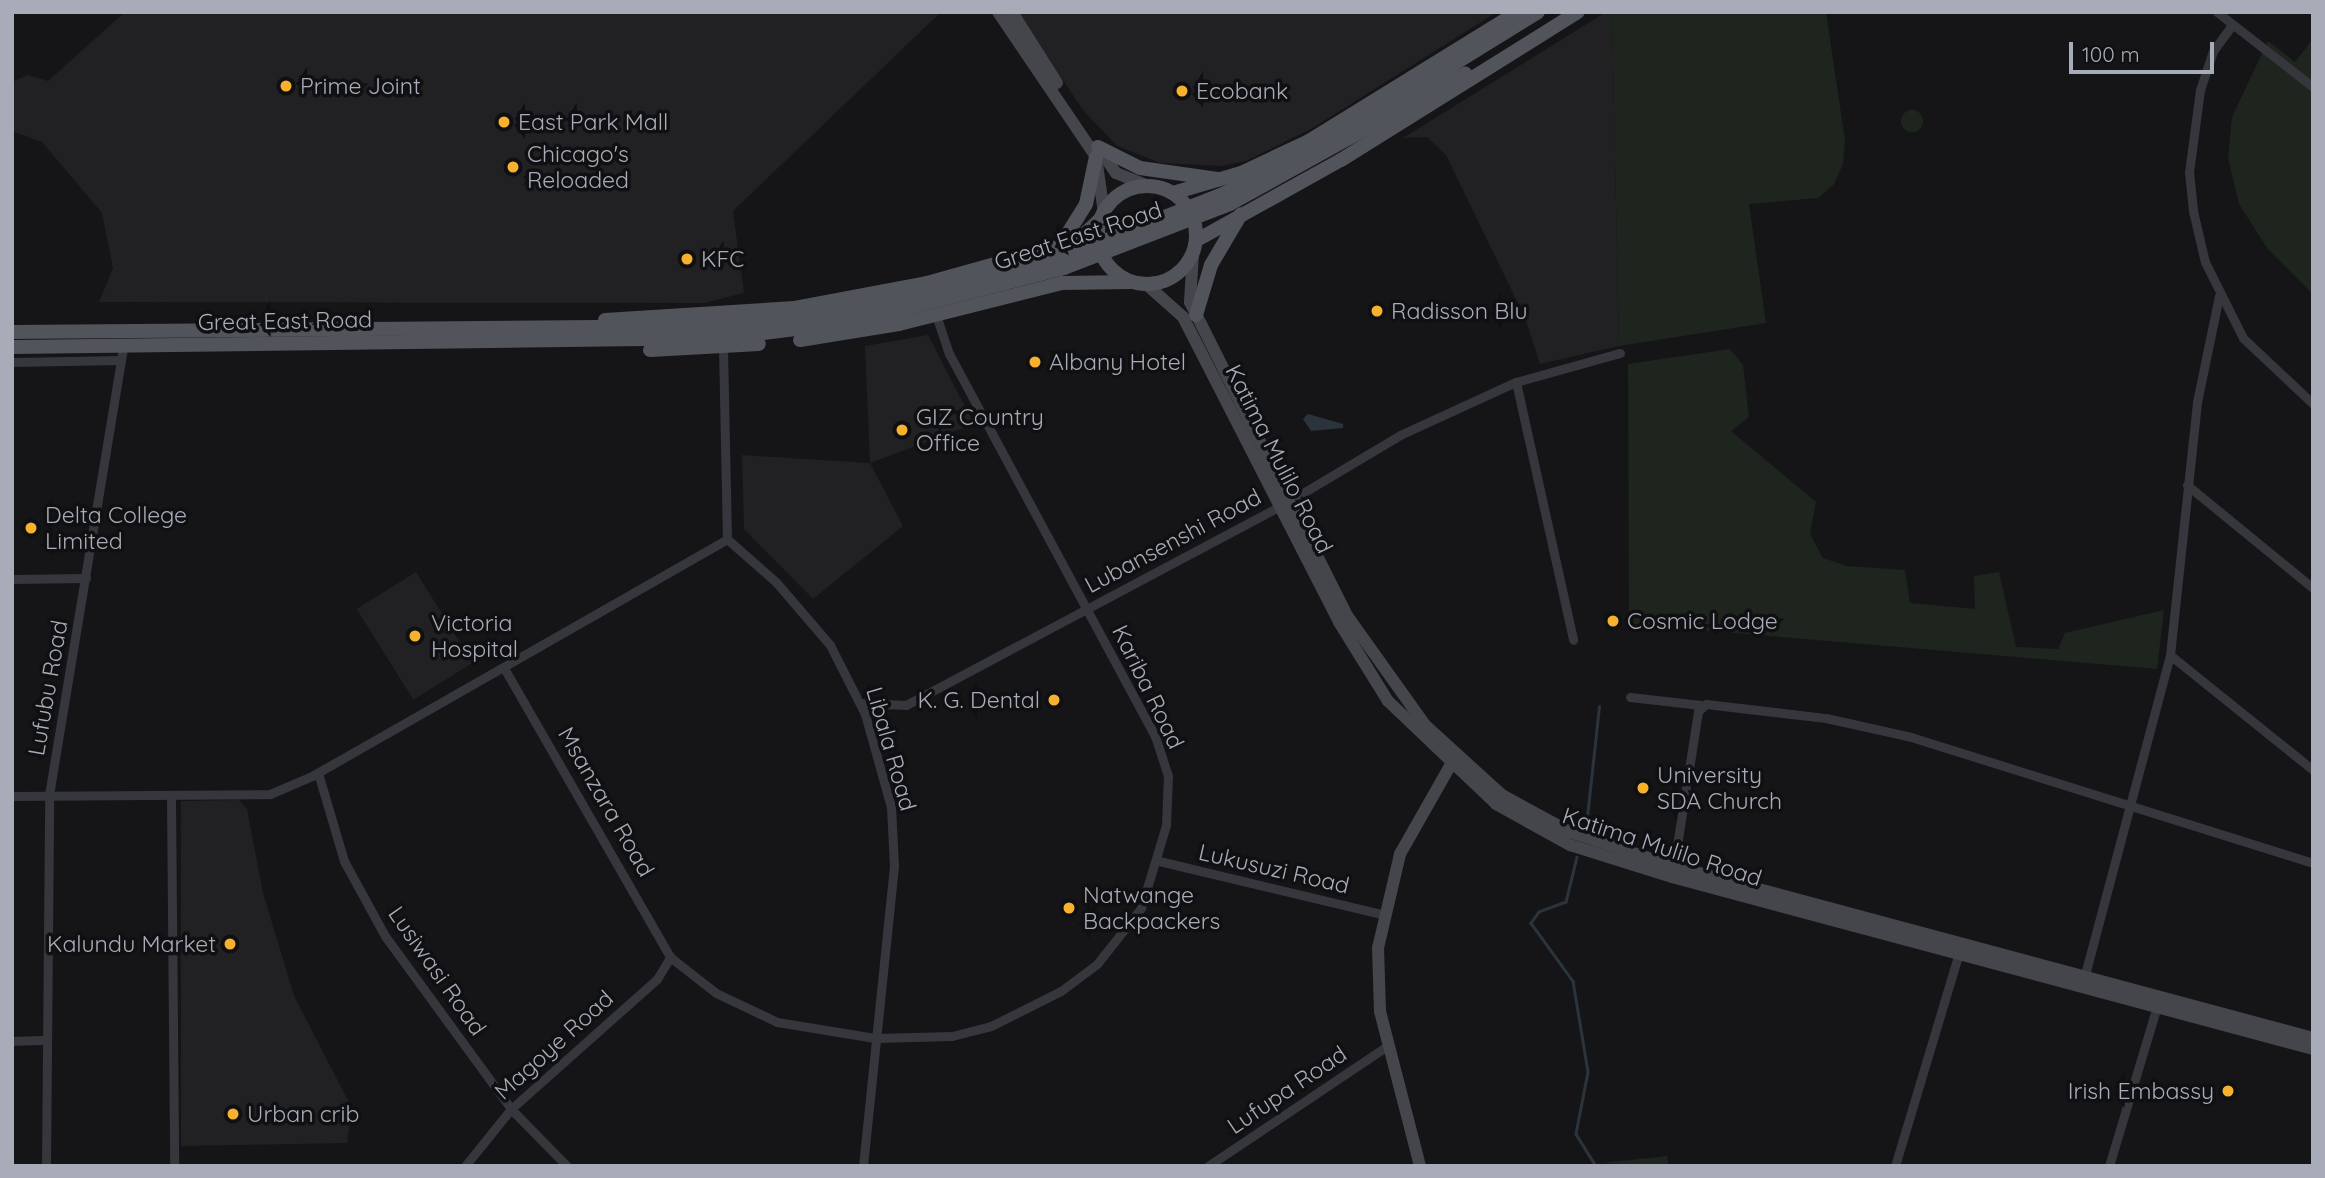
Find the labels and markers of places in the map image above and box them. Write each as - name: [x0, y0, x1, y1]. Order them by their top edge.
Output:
- place label: Prime Joint: [300, 72, 421, 100]
- place label: Ecobank: [1196, 77, 1288, 105]
- marker: Prime Joint: [278, 78, 294, 94]
- marker: Ecobank: [1174, 83, 1190, 99]
- place label: East Park Mall: [518, 108, 668, 136]
- marker: East Park Mall: [496, 114, 512, 130]
- place label: Chicago's Reloaded: [527, 140, 629, 194]
- marker: Chicago's Reloaded: [505, 159, 521, 175]
- place label: KFC: [701, 245, 744, 273]
- marker: KFC: [679, 251, 695, 267]
- place label: Radisson Blu: [1391, 297, 1528, 325]
- marker: Radisson Blu: [1369, 303, 1385, 319]
- place label: Albany Hotel: [1049, 348, 1186, 376]
- marker: Albany Hotel: [1027, 354, 1043, 370]
- place label: GIZ Country Office: [916, 403, 1044, 457]
- marker: GIZ Country Office: [894, 422, 910, 438]
- place label: Delta College Limited: [45, 501, 187, 555]
- marker: Delta College Limited: [23, 520, 39, 536]
- place label: Cosmic Lodge: [1627, 607, 1778, 635]
- place label: Victoria Hospital: [431, 609, 518, 663]
- marker: Cosmic Lodge: [1605, 613, 1621, 629]
- marker: Victoria Hospital: [405, 626, 425, 646]
- place label: K. G. Dental: [918, 686, 1040, 714]
- marker: K. G. Dental: [1046, 692, 1062, 708]
- place label: University SDA Church: [1657, 761, 1782, 815]
- marker: University SDA Church: [1635, 780, 1651, 796]
- place label: Natwange Backpackers: [1083, 881, 1220, 935]
- marker: Natwange Backpackers: [1061, 900, 1077, 916]
- place label: Kalundu Market: [47, 930, 216, 958]
- marker: Kalundu Market: [222, 936, 238, 952]
- place label: Irish Embassy: [2068, 1077, 2214, 1105]
- marker: Irish Embassy: [2220, 1083, 2236, 1099]
- place label: Urban crib: [247, 1100, 359, 1128]
- marker: Urban crib: [225, 1106, 241, 1122]

